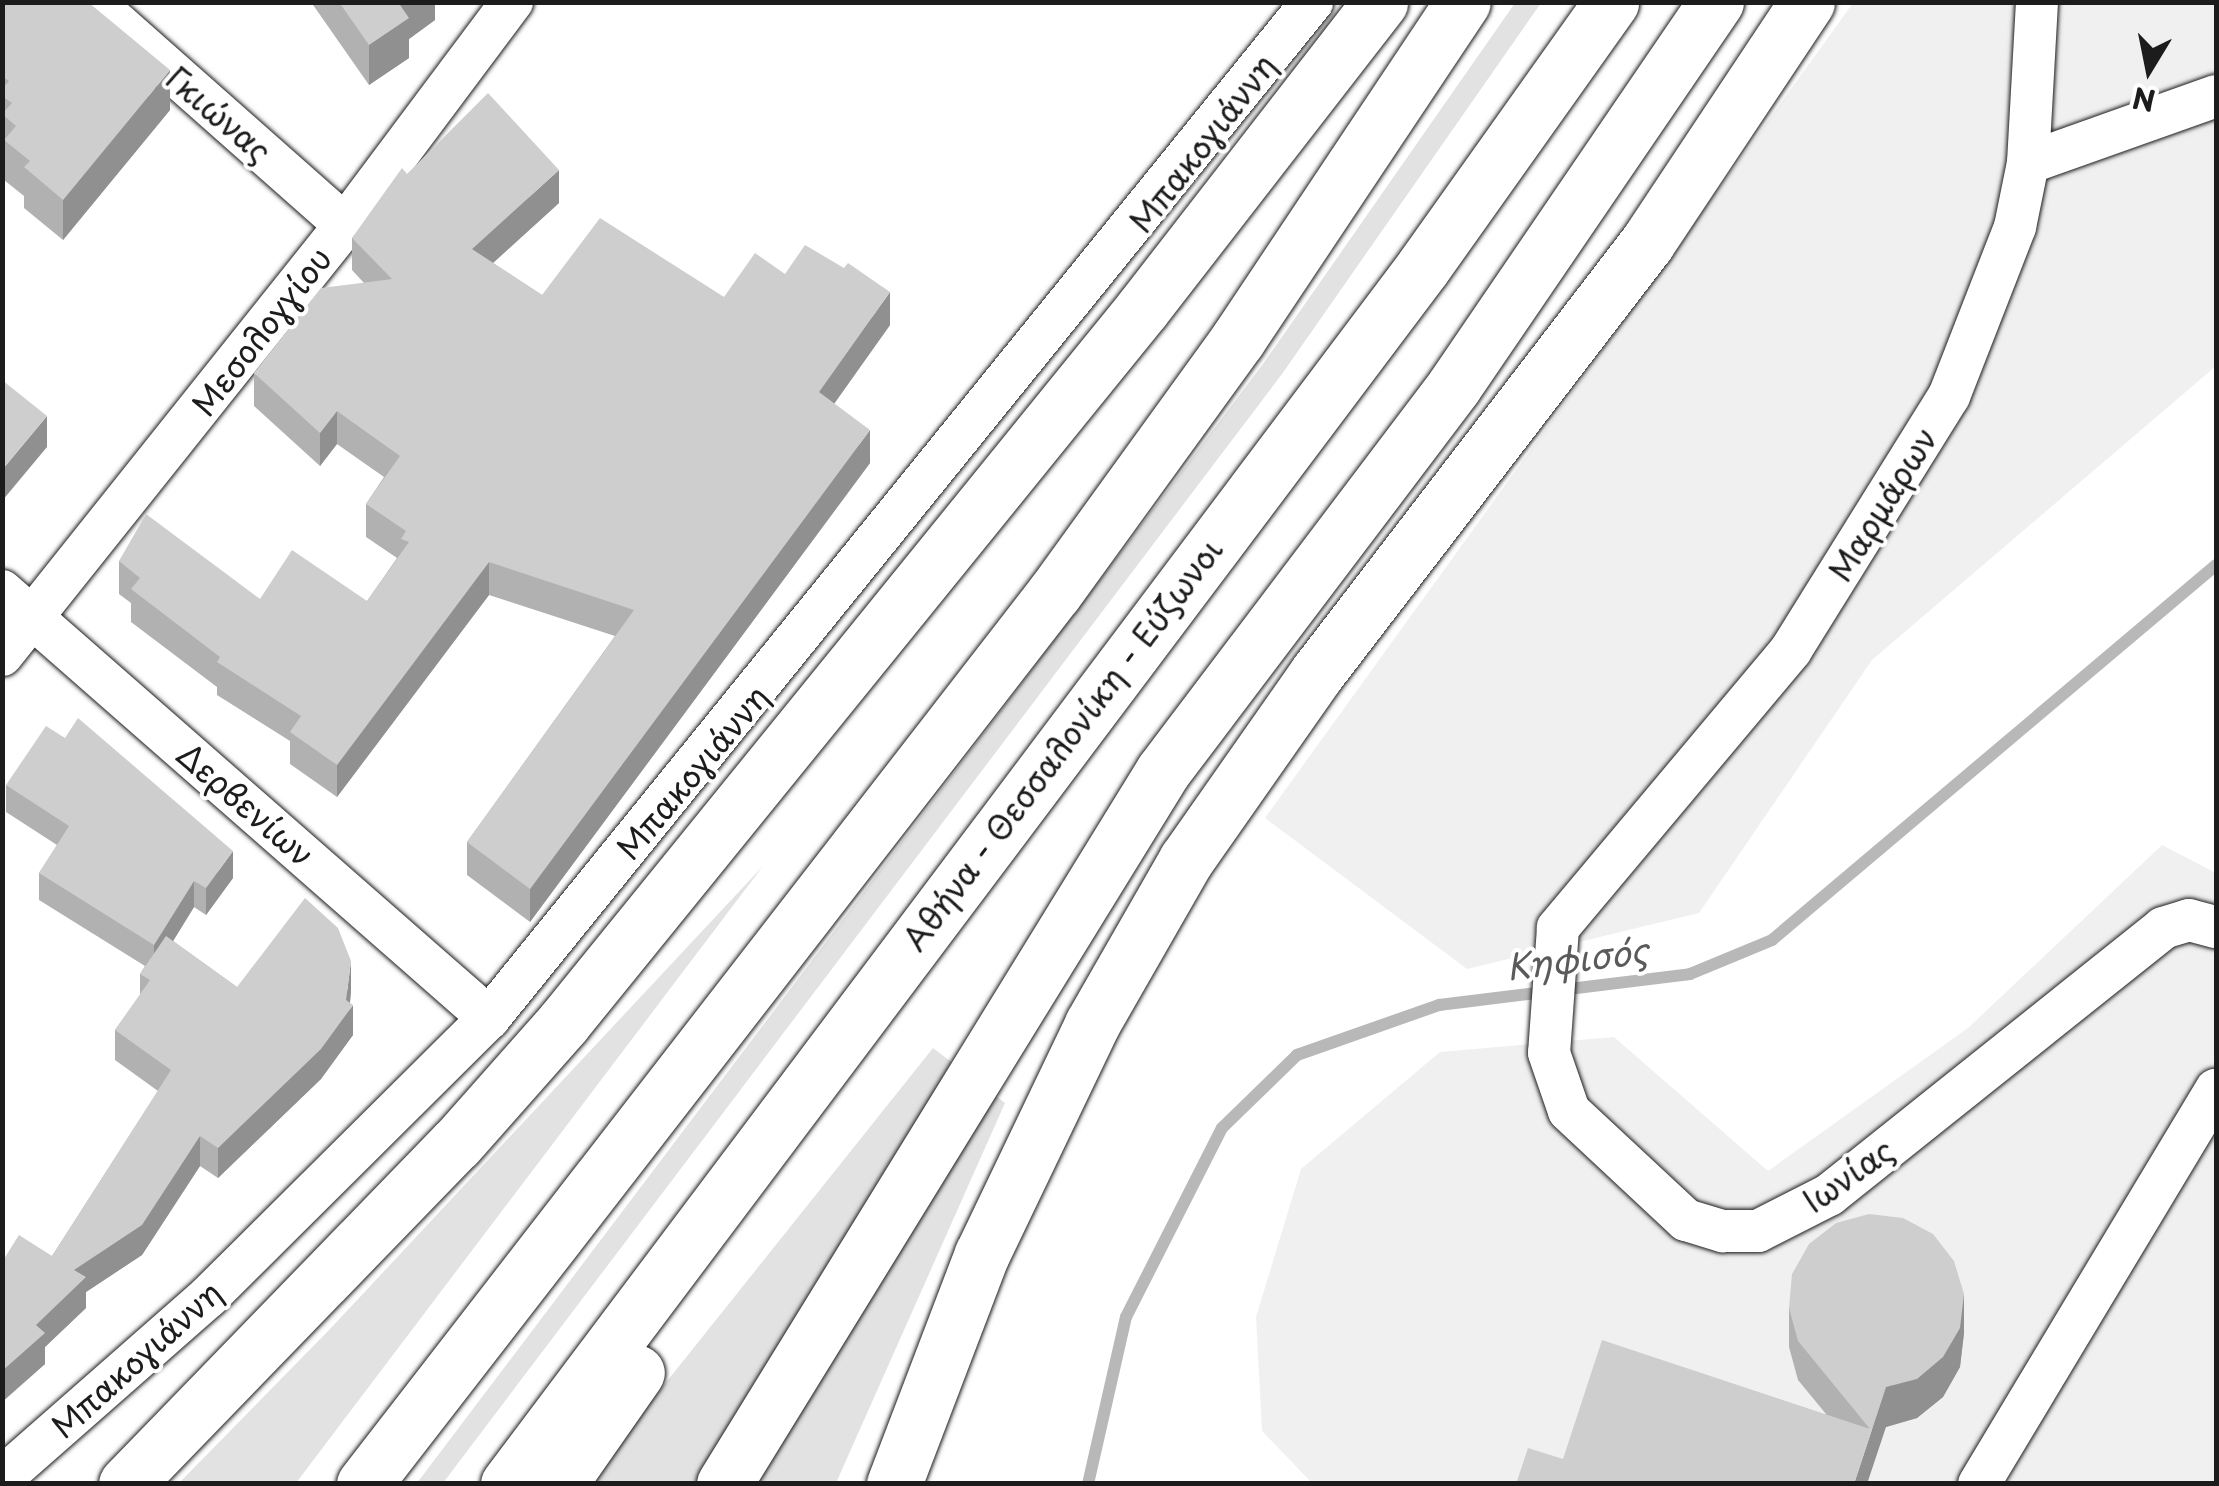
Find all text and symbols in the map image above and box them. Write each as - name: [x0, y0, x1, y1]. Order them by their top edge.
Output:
- north arrow: [2099, 20, 2199, 120]
- street label: Μπακογιάννη: [1121, 46, 1283, 240]
- street label: Γκιώνας: [159, 58, 279, 170]
- text: N: [2129, 77, 2158, 123]
- street label: Μεσολογγίου: [183, 239, 339, 423]
- street label: Μαρμάρων: [1820, 420, 1944, 588]
- street label: Αθήνα - Θεσσαλονίκη - Εύζωνοι: [894, 529, 1230, 959]
- street label: Μπακογιάννη: [608, 677, 776, 867]
- street label: Δερβενίων: [170, 734, 322, 874]
- water label: Κηφισός: [1504, 928, 1650, 988]
- street label: Ιωνίας: [1795, 1130, 1901, 1220]
- street label: Μπακογιάννη: [43, 1273, 229, 1445]

